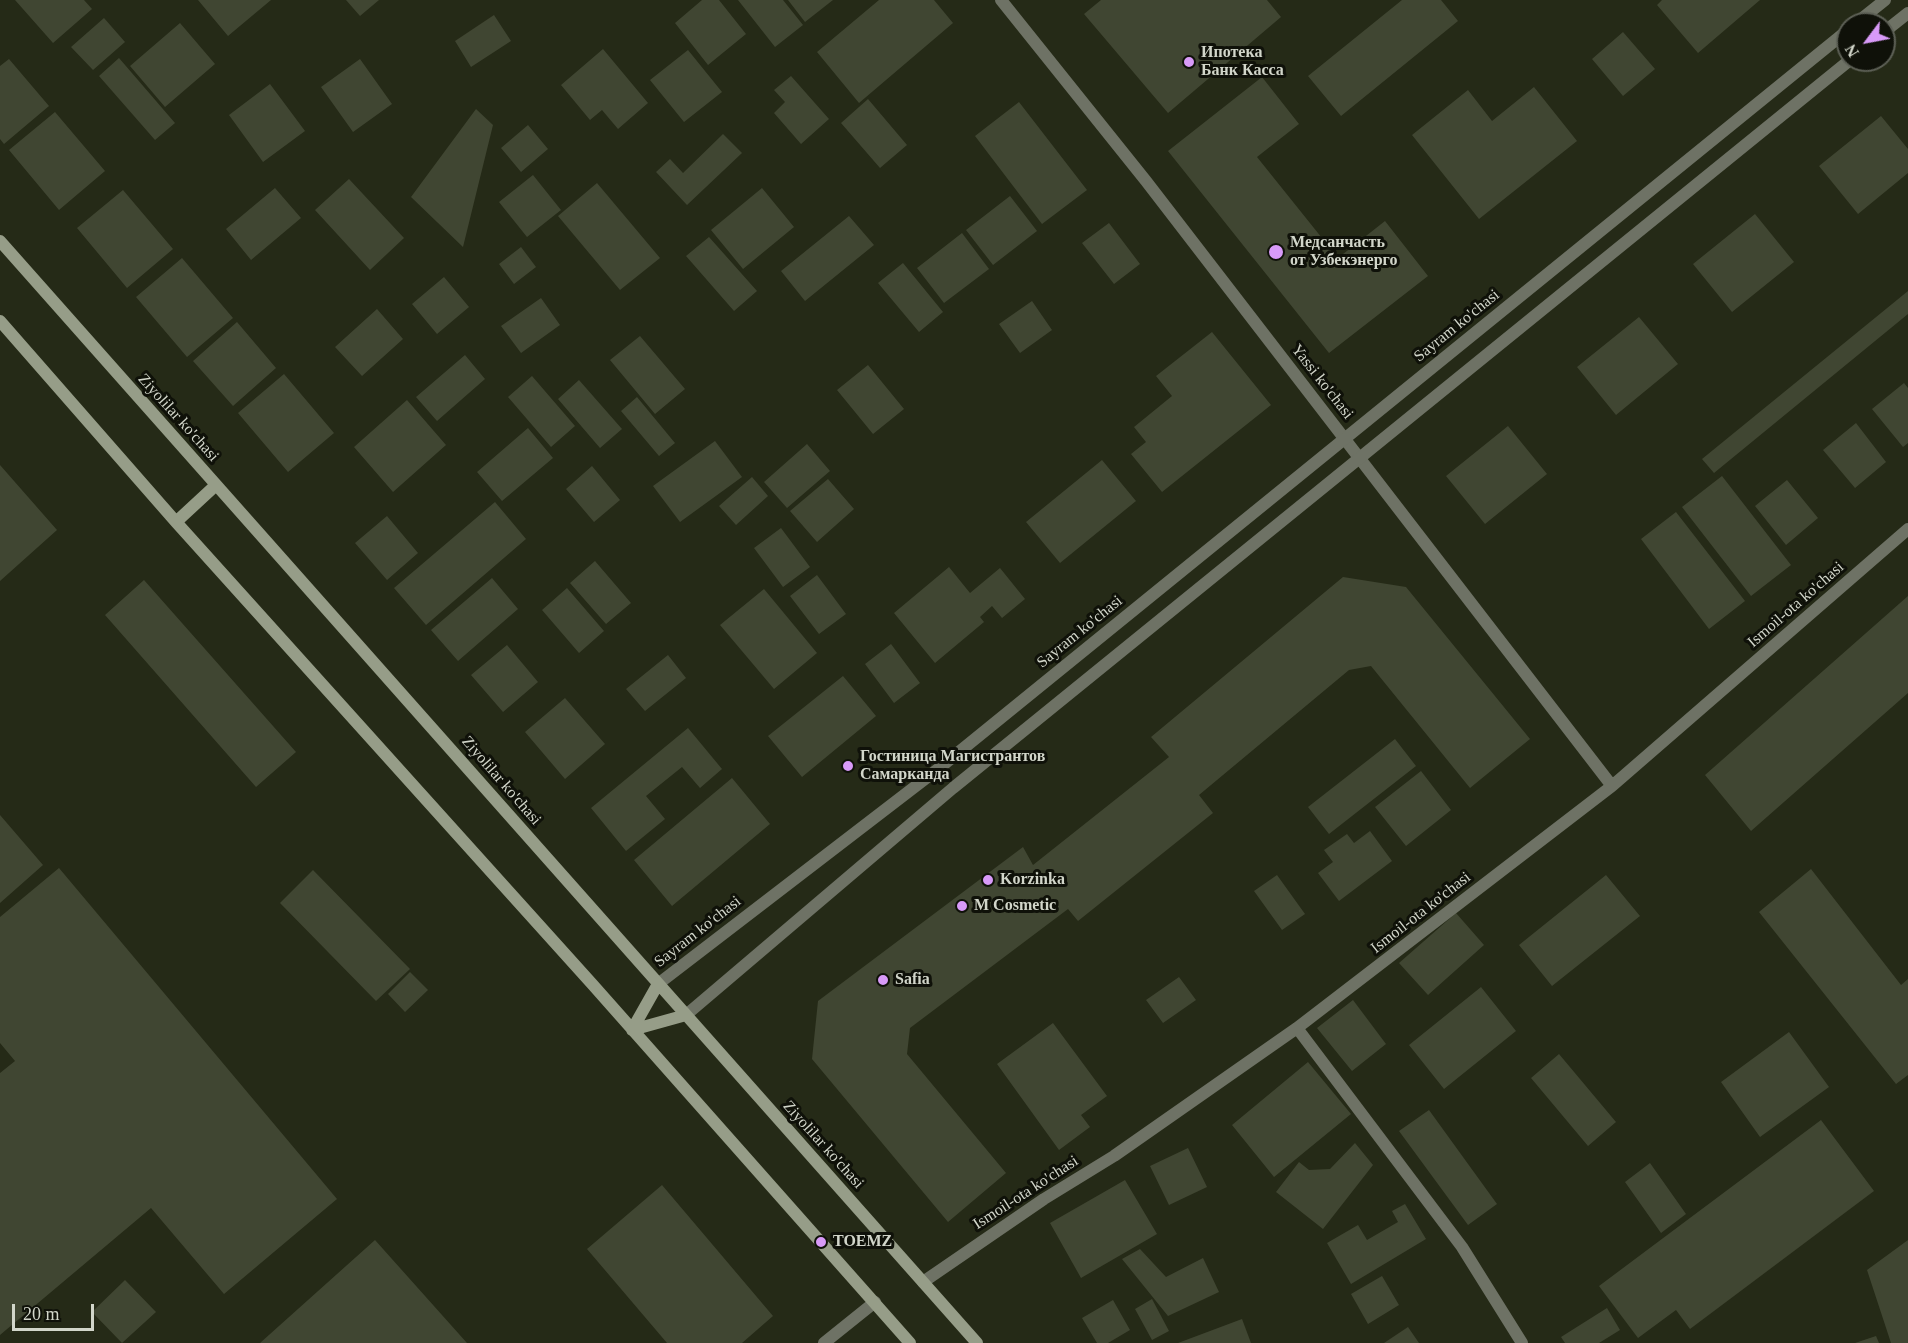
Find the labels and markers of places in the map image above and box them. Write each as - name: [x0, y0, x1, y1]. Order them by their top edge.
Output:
- place label: Ипотека Банк Касса: [1201, 43, 1284, 81]
- marker: Ипотека Банк Касса: [1182, 55, 1196, 69]
- place label: Медсанчасть от Узбекэнерго: [1290, 233, 1397, 271]
- marker: Медсанчасть от Узбекэнерго: [1267, 243, 1285, 261]
- place label: Гостиница Магистрантов Самарканда: [860, 747, 1045, 785]
- marker: Гостиница Магистрантов Самарканда: [841, 759, 855, 773]
- place label: Korzinka: [1000, 870, 1065, 890]
- marker: Korzinka: [981, 873, 995, 887]
- place label: M Cosmetic: [974, 896, 1056, 916]
- marker: M Cosmetic: [955, 899, 969, 913]
- place label: Safia: [895, 970, 930, 990]
- marker: Safia: [876, 973, 890, 987]
- place label: TOEMZ: [833, 1232, 892, 1252]
- marker: TOEMZ: [814, 1235, 828, 1249]

